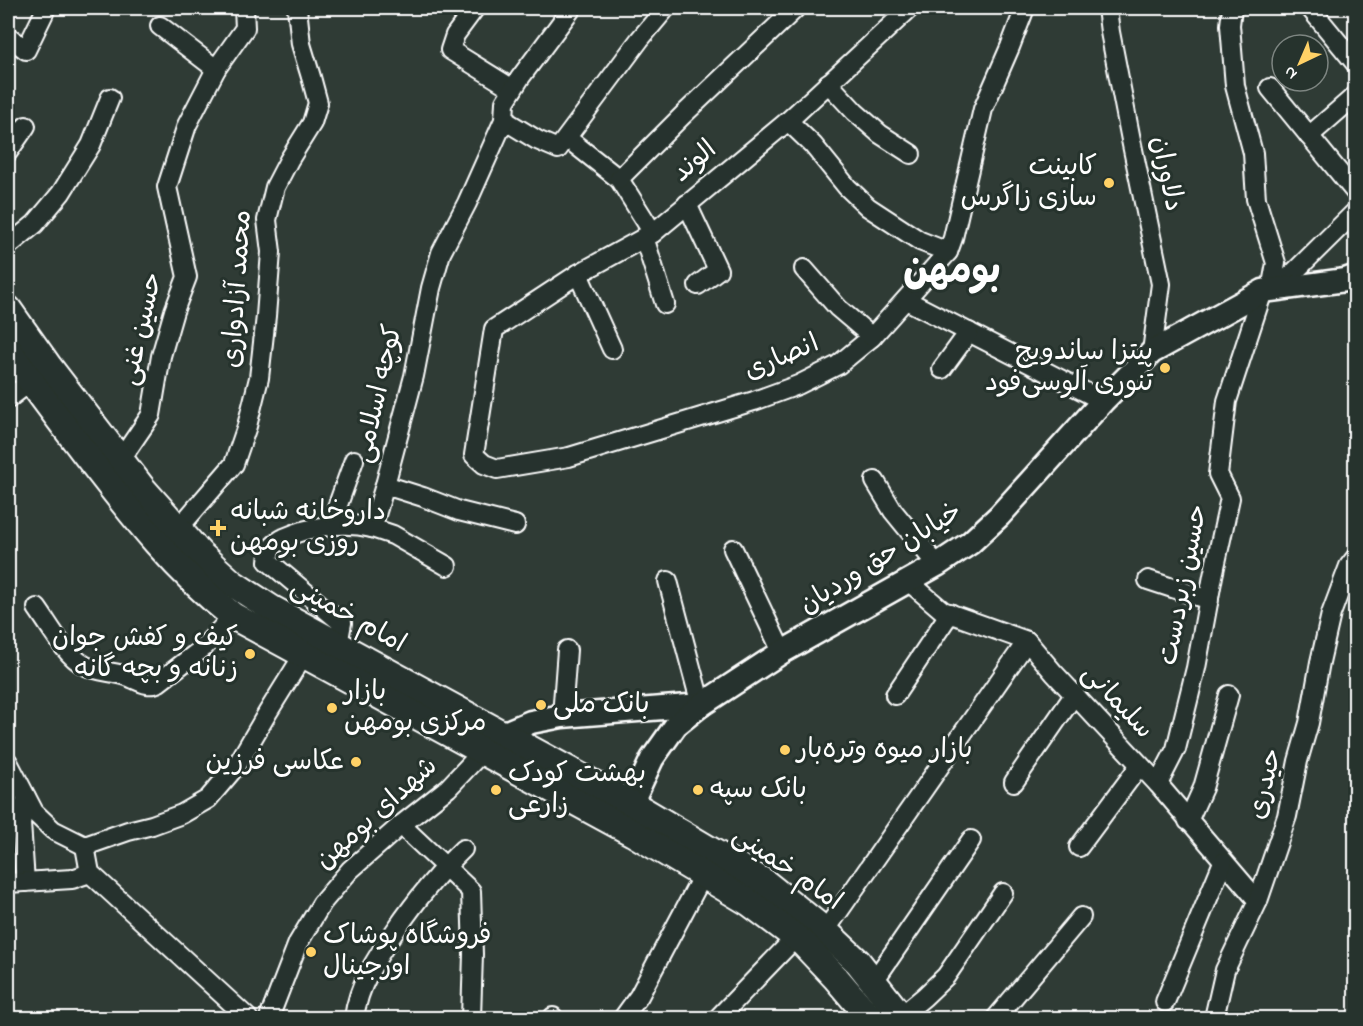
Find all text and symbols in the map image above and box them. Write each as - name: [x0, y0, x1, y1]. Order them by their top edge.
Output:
- north arrow: [1270, 33, 1330, 93]
- text: N: [1279, 60, 1303, 85]
- street label: الوند: [664, 132, 726, 192]
- street label: دلاوران: [1139, 133, 1193, 215]
- place label: کابینت سازی زاگرس: [961, 148, 1097, 218]
- marker: کابینت سازی زاگرس: [1102, 176, 1116, 190]
- street label: محمد آزادواری: [213, 209, 263, 369]
- district label: بومهن: [903, 244, 1001, 301]
- street label: حسین غنی: [110, 269, 174, 389]
- street label: کوچه اسلامی: [344, 321, 414, 467]
- street label: انصاری: [738, 325, 826, 391]
- place label: پیتزا ساندویچ تنوری اَلوسی‌‌فود: [985, 333, 1154, 403]
- marker: پیتزا ساندویچ تنوری اَلوسی‌‌فود: [1158, 361, 1172, 375]
- place label: داروخانه شبانه روزی بومهن: [230, 493, 386, 563]
- street label: خیابان حق وردیان: [792, 493, 970, 625]
- street label: حسین زبردست: [1149, 501, 1219, 669]
- marker: داروخانه شبانه روزی بومهن: [211, 521, 225, 535]
- street label: امام خمینی: [283, 568, 413, 664]
- place label: کیف و کفش جوان زنانه و بچه گانه: [52, 619, 238, 689]
- marker: کیف و کفش جوان زنانه و بچه گانه: [243, 647, 257, 661]
- street label: سلیمانی: [1072, 656, 1162, 748]
- place label: بازار مرکزی بومهن: [342, 673, 486, 743]
- place label: بانک ملی: [553, 686, 650, 725]
- marker: بانک ملی: [534, 698, 548, 712]
- marker: بازار مرکزی بومهن: [325, 701, 339, 715]
- place label: بازار میوه وتره‌بار: [795, 731, 973, 770]
- place label: عکاسی فرزین: [206, 743, 344, 782]
- marker: بازار میوه وتره‌بار: [778, 743, 792, 757]
- street label: حیدری: [1238, 744, 1294, 824]
- street label: شهدای بومهن: [307, 748, 447, 880]
- marker: عکاسی فرزین: [349, 755, 363, 769]
- place label: بهشت کودک زارعی: [508, 755, 646, 825]
- place label: بانک سپه: [710, 771, 807, 810]
- marker: بهشت کودک زارعی: [489, 783, 503, 797]
- marker: بانک سپه: [691, 783, 705, 797]
- street label: امام خمینی: [724, 817, 850, 921]
- place label: فروشگاه پوشاک اورجینال: [323, 917, 492, 987]
- marker: فروشگاه پوشاک اورجینال: [304, 945, 318, 959]

